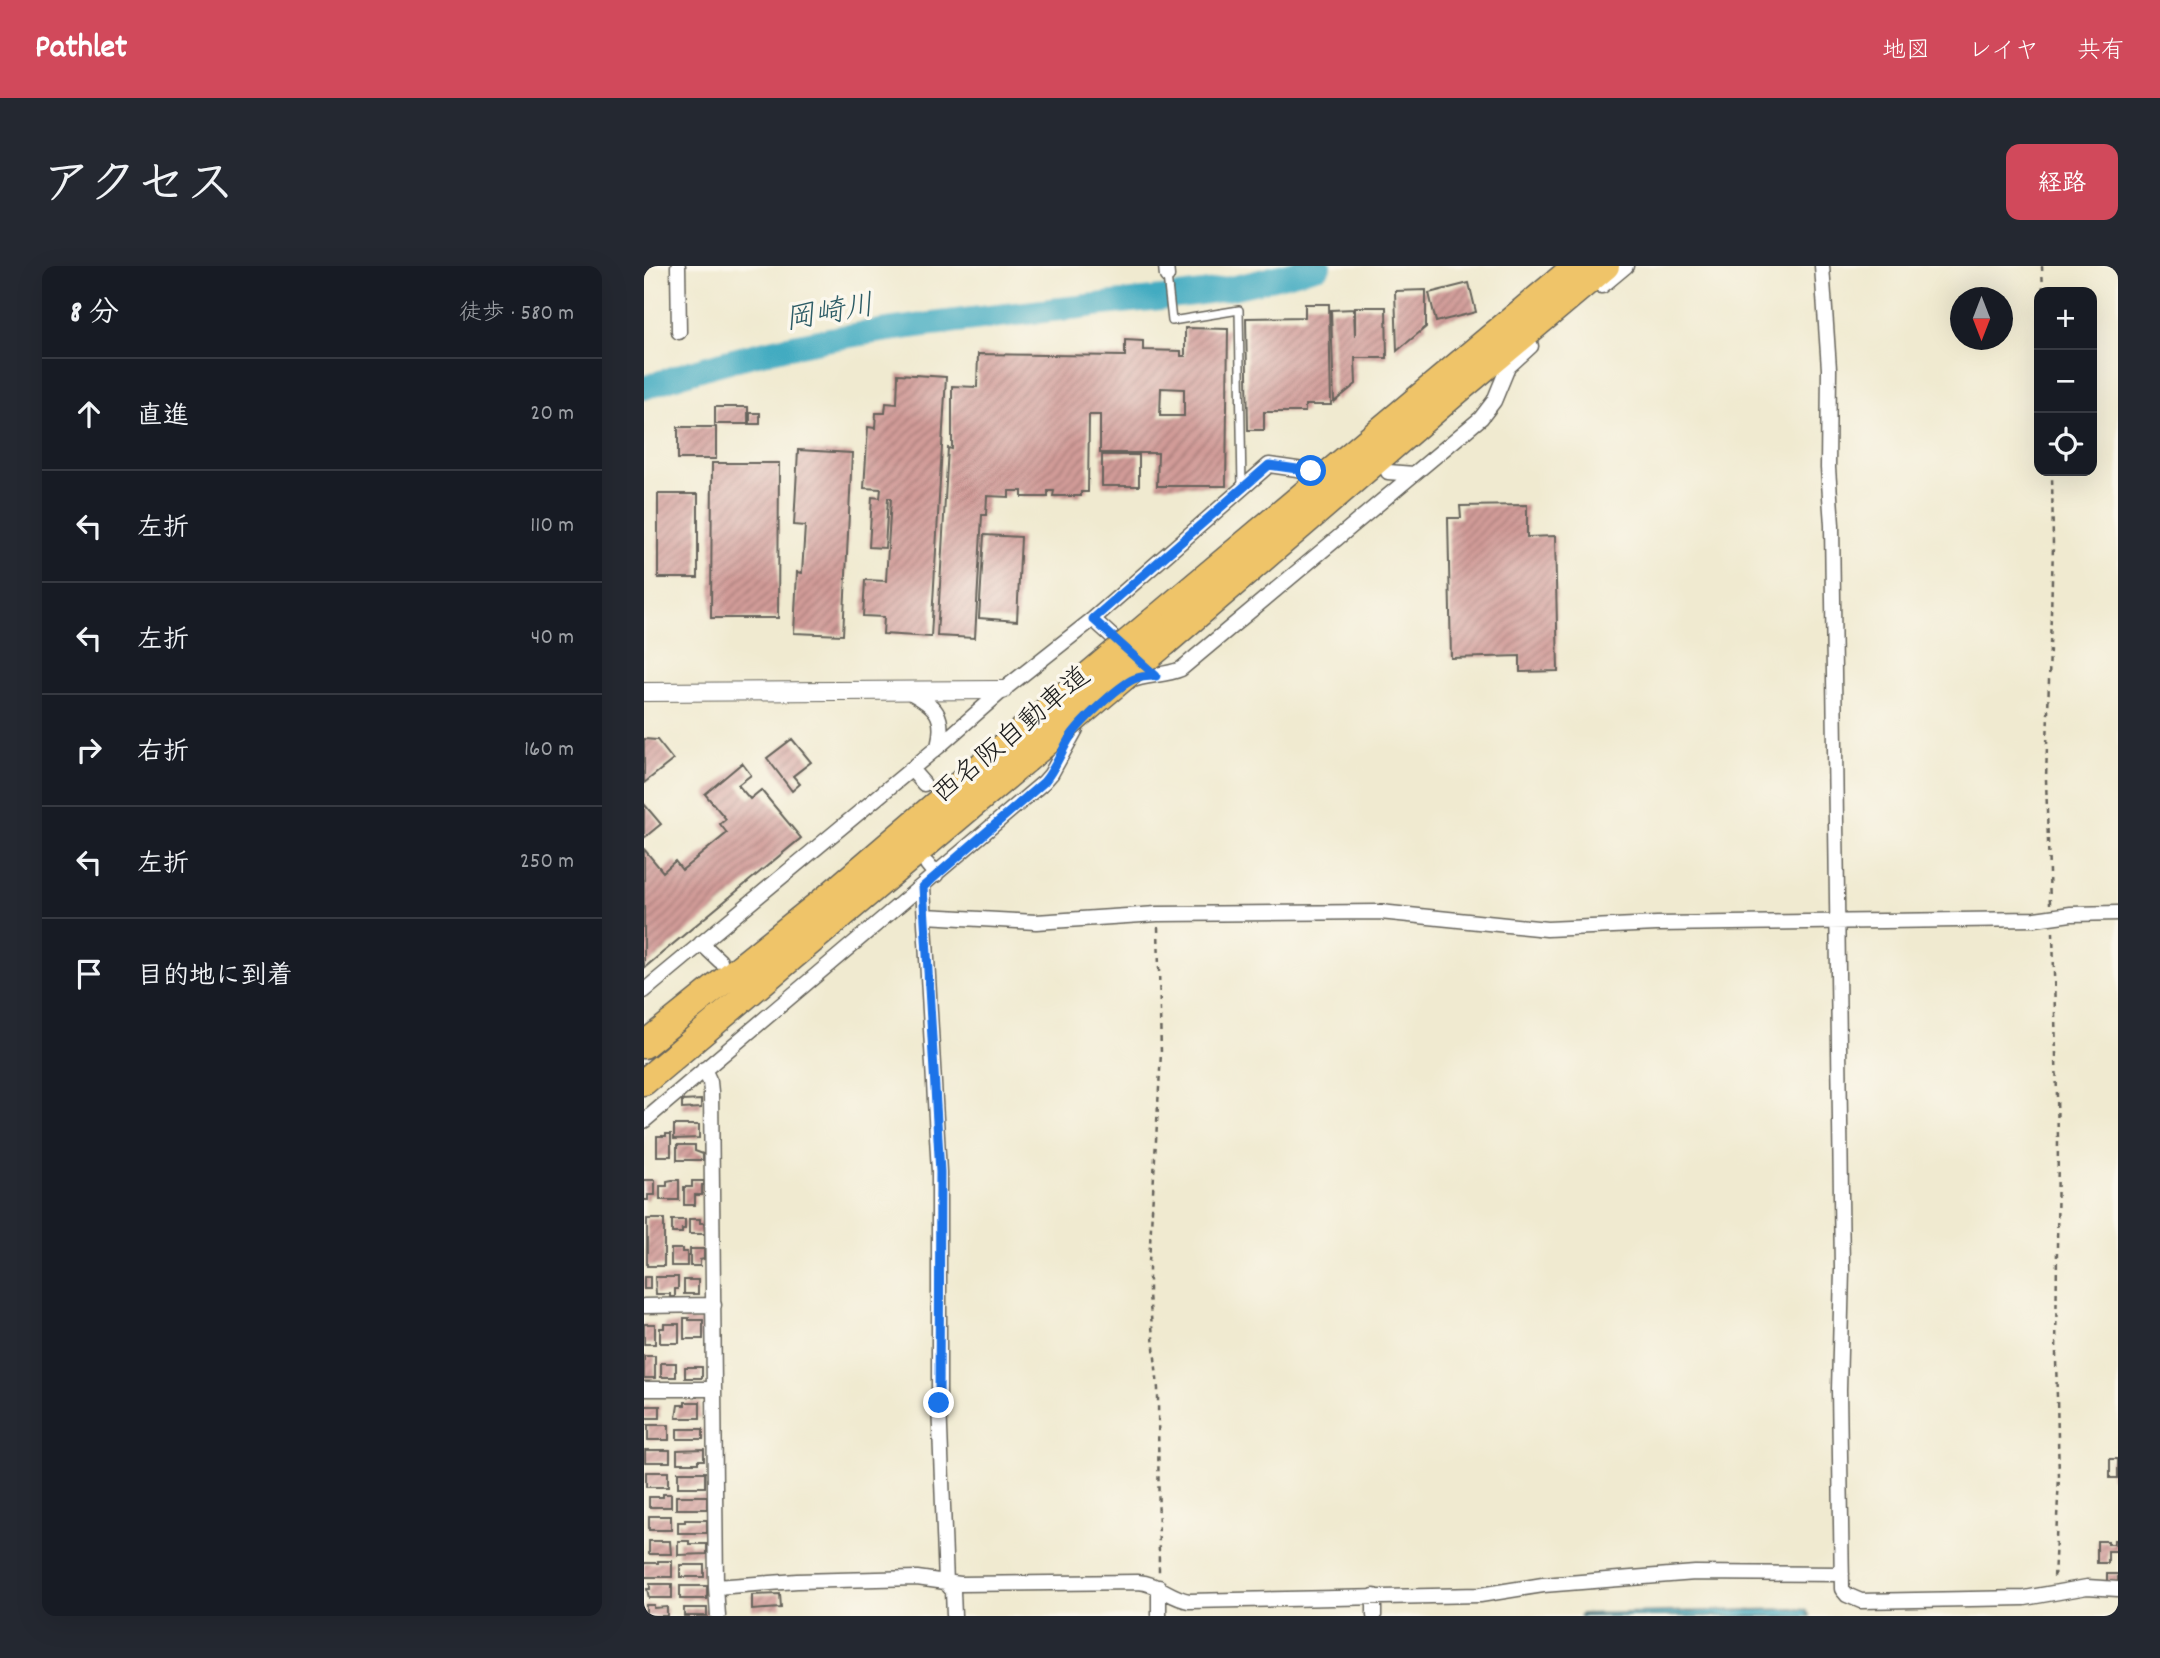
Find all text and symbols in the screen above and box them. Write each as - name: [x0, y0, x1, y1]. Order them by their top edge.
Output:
- text: Pathlet: [35, 26, 127, 73]
- text: 地図: [1882, 35, 1930, 69]
- text: レイヤ: [1968, 35, 2039, 69]
- text: 共有: [2077, 35, 2125, 69]
- button: 経路: [2006, 144, 2118, 220]
- text: アクセス: [42, 153, 235, 223]
- water label: 岡崎川: [782, 286, 878, 344]
- north arrow: [1950, 287, 2013, 350]
- map controls: [2034, 287, 2097, 476]
- button: +: [2034, 287, 2097, 350]
- text: 8 分: [70, 294, 119, 337]
- text: 徒歩 · 580 m: [459, 298, 574, 331]
- button: −: [2034, 350, 2097, 413]
- icon: ahead: [70, 395, 108, 433]
- text: 20 m: [530, 398, 574, 431]
- text: 直進: [137, 399, 189, 436]
- button: locate: [2034, 413, 2097, 476]
- route start: [1295, 455, 1326, 486]
- icon: left: [70, 507, 108, 545]
- text: 110 m: [530, 510, 574, 543]
- text: 左折: [137, 511, 189, 548]
- icon: left: [70, 619, 108, 657]
- text: 40 m: [531, 622, 574, 655]
- text: 左折: [137, 623, 189, 660]
- street label: 西名阪自動車道: [925, 659, 1101, 815]
- icon: right: [70, 731, 108, 769]
- text: 160 m: [524, 734, 574, 767]
- text: 右折: [137, 735, 189, 772]
- icon: left: [70, 843, 108, 881]
- text: 250 m: [520, 846, 574, 879]
- text: 左折: [137, 847, 189, 884]
- icon: arrive: [70, 955, 108, 993]
- text: 目的地に到着: [137, 959, 293, 996]
- route end: [923, 1387, 954, 1418]

